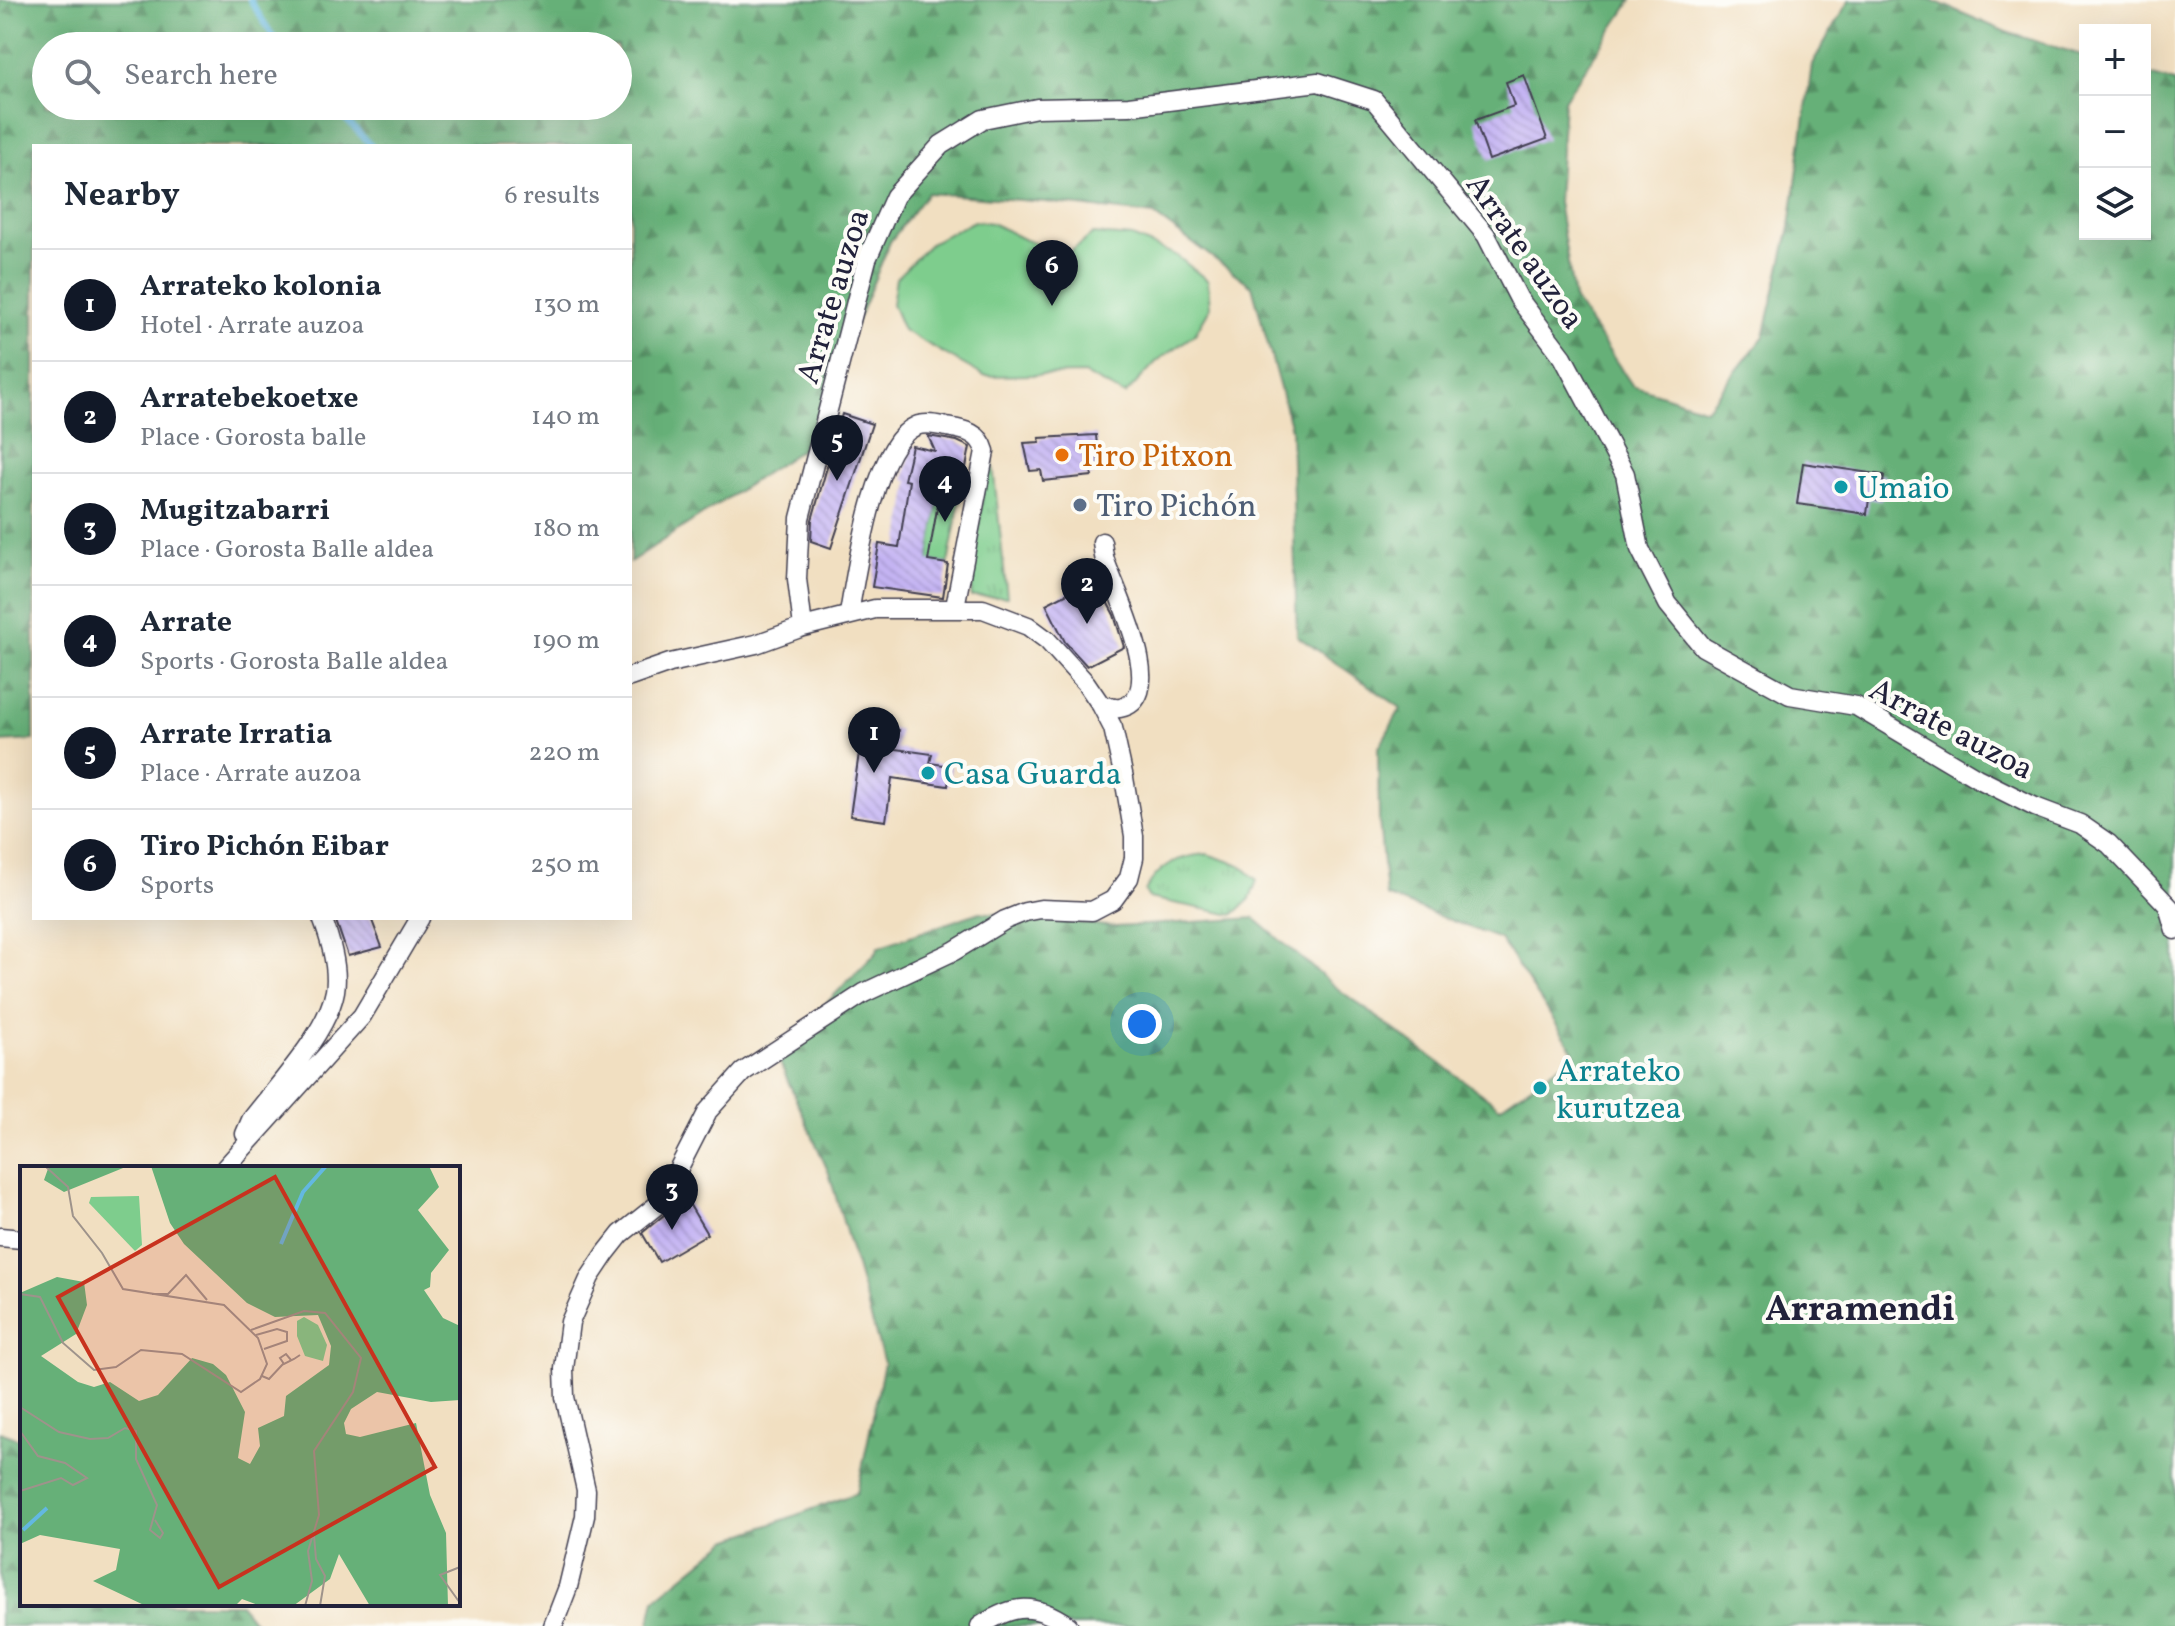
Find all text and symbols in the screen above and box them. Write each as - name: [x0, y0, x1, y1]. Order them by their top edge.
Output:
- map controls: [2079, 24, 2151, 240]
- button: +: [2079, 24, 2151, 96]
- search box: [32, 32, 632, 120]
- icon: search: [60, 54, 104, 98]
- text: Search here: [124, 55, 278, 97]
- button: −: [2079, 96, 2151, 168]
- street label: Arrate auzoa: [1454, 166, 1593, 339]
- button: layers: [2079, 168, 2151, 240]
- text: Nearby: [64, 173, 180, 220]
- text: 6 results: [505, 178, 600, 214]
- street label: Arrate auzoa: [787, 204, 882, 390]
- pin: 6: [1026, 240, 1078, 306]
- text: Arrateko kolonia: [140, 266, 382, 308]
- text: 1: [85, 287, 95, 323]
- text: 130 m: [533, 287, 600, 323]
- text: Hotel · Arrate auzoa: [140, 308, 364, 344]
- text: Arratebekoetxe: [140, 378, 359, 420]
- text: 2: [83, 399, 97, 435]
- text: 140 m: [531, 399, 600, 435]
- pin: 5: [811, 415, 863, 481]
- text: Place · Gorosta balle: [140, 420, 366, 456]
- place label: Tiro Pitxon: [1078, 436, 1233, 480]
- marker: Tiro Pitxon: [1053, 446, 1071, 464]
- pin: 4: [919, 456, 971, 522]
- place label: Umaio: [1857, 468, 1950, 512]
- marker: Umaio: [1832, 478, 1850, 496]
- place label: Tiro Pichón: [1096, 486, 1257, 530]
- text: Mugitzabarri: [140, 490, 330, 532]
- marker: Tiro Pichón: [1071, 496, 1089, 514]
- text: 3: [83, 511, 97, 547]
- text: 180 m: [533, 511, 600, 547]
- text: Place · Gorosta Balle aldea: [140, 532, 434, 568]
- pin: 2: [1061, 558, 1113, 624]
- text: Arrate: [140, 602, 232, 644]
- text: 4: [82, 623, 98, 659]
- text: 190 m: [532, 623, 600, 659]
- text: Sports · Gorosta Balle aldea: [140, 644, 449, 680]
- street label: Arrate auzoa: [1861, 669, 2041, 792]
- pin: 1: [848, 707, 900, 773]
- text: Arrate Irratia: [140, 714, 332, 756]
- text: 5: [84, 735, 96, 771]
- text: 220 m: [528, 735, 600, 771]
- place label: Casa Guarda: [944, 754, 1122, 798]
- text: Place · Arrate auzoa: [140, 756, 362, 792]
- marker: Casa Guarda: [919, 764, 937, 782]
- text: Tiro Pichón Eibar: [140, 826, 389, 868]
- text: 6: [83, 847, 97, 883]
- text: 250 m: [530, 847, 600, 883]
- text: Sports: [140, 868, 214, 904]
- your location: [1122, 1004, 1162, 1044]
- place label: Arrateko kurutzea: [1556, 1051, 1681, 1132]
- marker: Arrateko kurutzea: [1531, 1079, 1549, 1097]
- pin: 3: [646, 1164, 698, 1230]
- inset map: [20, 1166, 460, 1606]
- district label: Arramendi: [1765, 1286, 1955, 1336]

